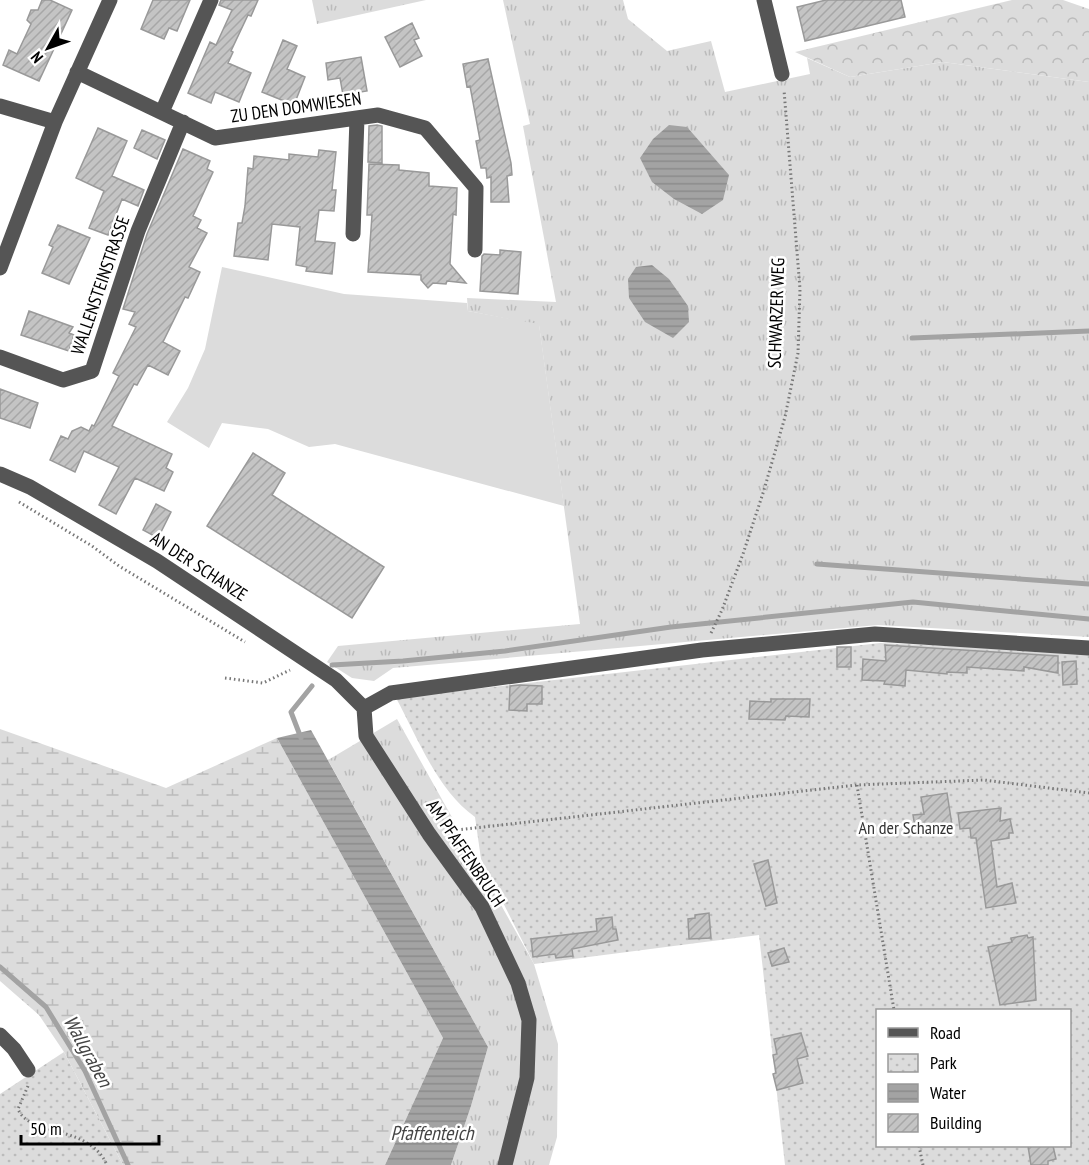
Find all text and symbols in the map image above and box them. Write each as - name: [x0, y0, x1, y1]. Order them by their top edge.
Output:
- north arrow: [18, 18, 78, 78]
- text: N: [26, 48, 47, 67]
- street label: ZU DEN DOMWIESEN: [229, 86, 363, 128]
- street label: WALLENSTEINSTRASSE: [65, 212, 135, 358]
- street label: SCHWARZER WEG: [763, 257, 789, 369]
- street label: AN DER SCHANZE: [146, 526, 252, 606]
- street label: AM PFAFFENBRUCH: [422, 795, 510, 911]
- park label: An der Schanze: [858, 816, 954, 839]
- legend: [876, 1009, 1071, 1147]
- water label: Wallgraben: [58, 1011, 119, 1092]
- text: Road: [930, 1021, 961, 1044]
- text: Park: [930, 1051, 957, 1074]
- text: Water: [930, 1081, 966, 1104]
- scale bar: [21, 1108, 159, 1146]
- text: Building: [930, 1111, 982, 1134]
- text: 50 m: [30, 1117, 62, 1140]
- water label: Pfaffenteich: [390, 1120, 475, 1146]

